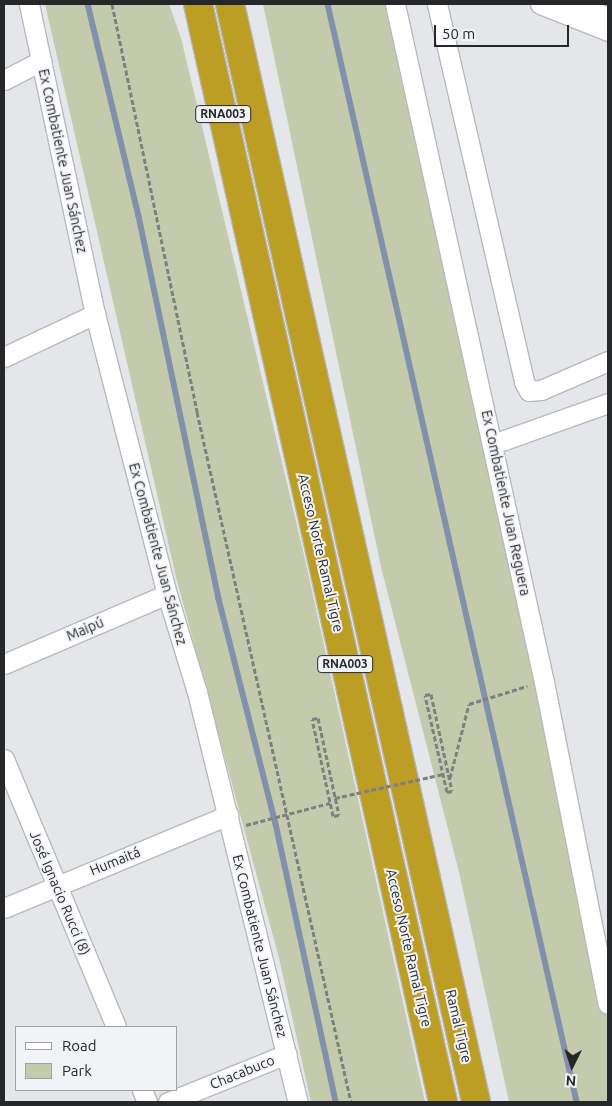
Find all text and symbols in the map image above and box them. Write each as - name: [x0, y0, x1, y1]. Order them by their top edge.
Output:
- scale bar: [437, 15, 572, 47]
- text: 50 m: [442, 25, 475, 42]
- street label: Ex Combatiente Juan Sánchez: [35, 67, 91, 255]
- road number: RNA003: [194, 105, 252, 124]
- street label: Ex Combatiente Juan Reguera: [478, 409, 534, 597]
- street label: Ex Combatiente Juan Sánchez: [126, 461, 190, 647]
- street label: Acceso Norte Ramal Tigre: [295, 472, 347, 634]
- street label: Maipú: [64, 614, 106, 644]
- road number: RNA003: [316, 654, 374, 674]
- street label: José Ignacio Rucci (8): [26, 828, 94, 958]
- street label: Humaitá: [87, 843, 143, 879]
- street label: Ex Combatiente Juan Sánchez: [229, 853, 291, 1039]
- street label: Acceso Norte Ramal Tigre: [383, 867, 435, 1029]
- street label: Ramal Tigre: [442, 988, 476, 1064]
- legend: [15, 1026, 178, 1091]
- text: Road: [62, 1037, 97, 1054]
- north arrow: [547, 1041, 597, 1091]
- street label: Chacabuco: [207, 1051, 277, 1093]
- text: Park: [62, 1062, 92, 1079]
- text: N: [565, 1073, 577, 1089]

